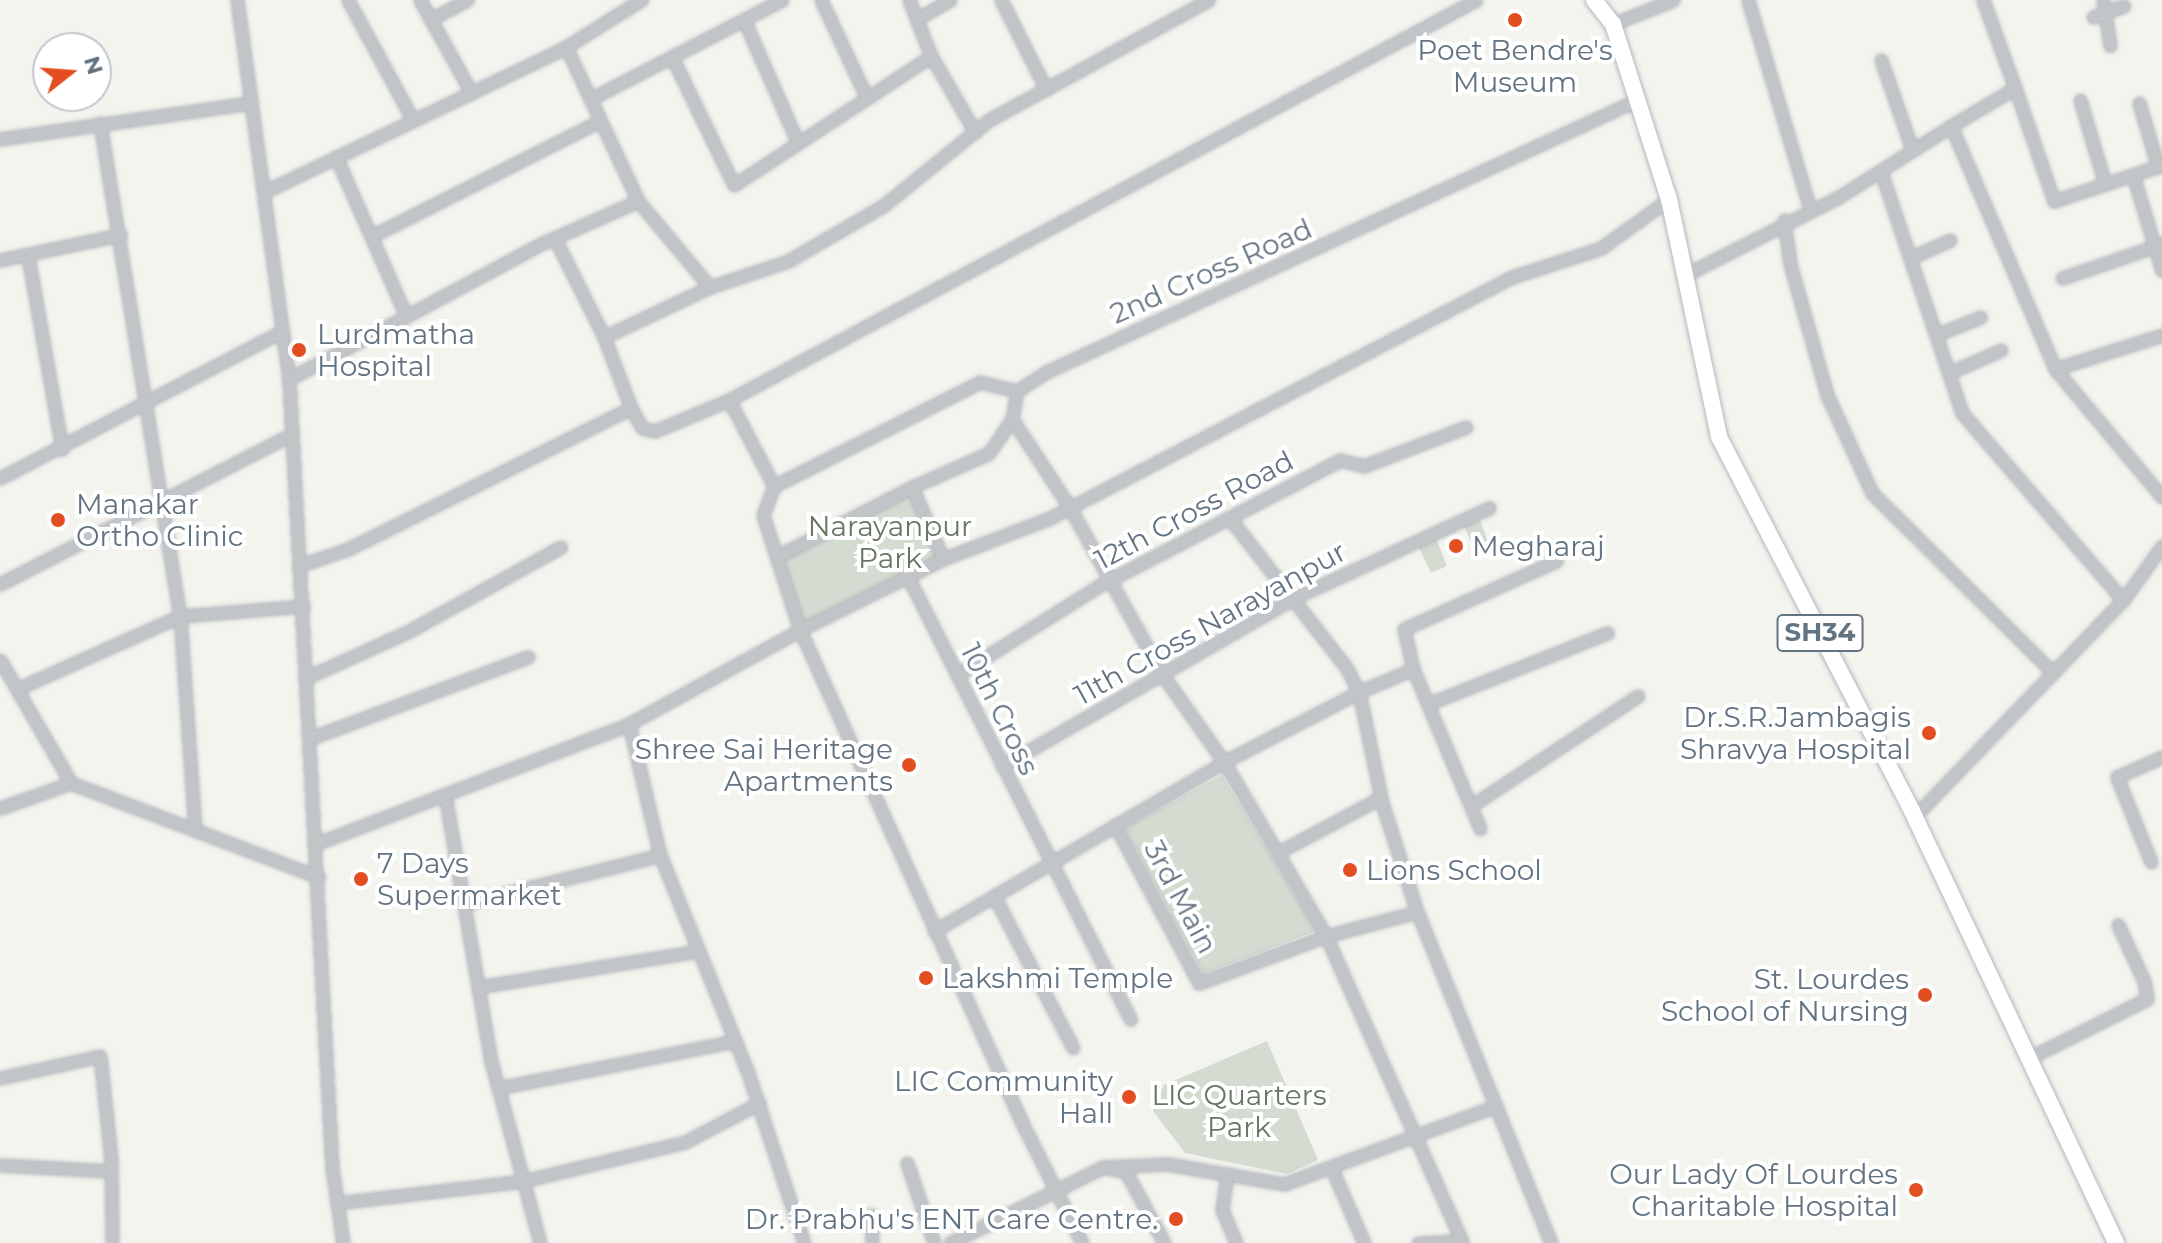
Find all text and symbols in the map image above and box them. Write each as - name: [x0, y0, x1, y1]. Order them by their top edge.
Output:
- marker: Poet Bendre's Museum: [1506, 11, 1524, 29]
- north arrow: [32, 32, 112, 112]
- place label: Poet Bendre's Museum: [1417, 33, 1613, 99]
- text: N: [78, 53, 109, 78]
- street label: 2nd Cross Road: [1105, 211, 1317, 331]
- place label: Lurdmatha Hospital: [317, 317, 475, 383]
- marker: Lurdmatha Hospital: [288, 339, 310, 361]
- street label: 12th Cross Road: [1089, 444, 1299, 576]
- place label: Manakar Ortho Clinic: [76, 487, 243, 553]
- marker: Manakar Ortho Clinic: [47, 509, 69, 531]
- park label: Narayanpur Park: [808, 509, 972, 575]
- place label: Megharaj: [1472, 529, 1605, 563]
- street label: 11th Cross Narayanpur: [1068, 534, 1352, 712]
- marker: Megharaj: [1447, 537, 1465, 555]
- road number: SH34: [1776, 611, 1864, 655]
- street label: 10th Cross: [954, 638, 1046, 780]
- place label: Dr.S.R.Jambagis Shravya Hospital: [1680, 700, 1911, 766]
- marker: Dr.S.R.Jambagis Shravya Hospital: [1918, 722, 1940, 744]
- place label: Shree Sai Heritage Apartments: [635, 732, 893, 798]
- marker: Shree Sai Heritage Apartments: [900, 756, 918, 774]
- street label: 3rd Main: [1137, 835, 1225, 959]
- place label: 7 Days Supermarket: [377, 846, 562, 912]
- place label: Lions School: [1366, 853, 1542, 887]
- marker: Lions School: [1341, 861, 1359, 879]
- marker: 7 Days Supermarket: [352, 870, 370, 888]
- place label: Lakshmi Temple: [942, 961, 1173, 995]
- place label: St. Lourdes School of Nursing: [1661, 962, 1909, 1028]
- marker: Lakshmi Temple: [917, 969, 935, 987]
- marker: St. Lourdes School of Nursing: [1916, 986, 1934, 1004]
- place label: LIC Community Hall: [894, 1064, 1113, 1130]
- park label: LIC Quarters Park: [1151, 1078, 1327, 1144]
- marker: LIC Community Hall: [1120, 1088, 1138, 1106]
- place label: Our Lady Of Lourdes Charitable Hospital: [1609, 1157, 1898, 1223]
- marker: Our Lady Of Lourdes Charitable Hospital: [1905, 1179, 1927, 1201]
- place label: Dr. Prabhu's ENT Care Centre.: [745, 1202, 1158, 1236]
- marker: Dr. Prabhu's ENT Care Centre.: [1165, 1208, 1187, 1230]

